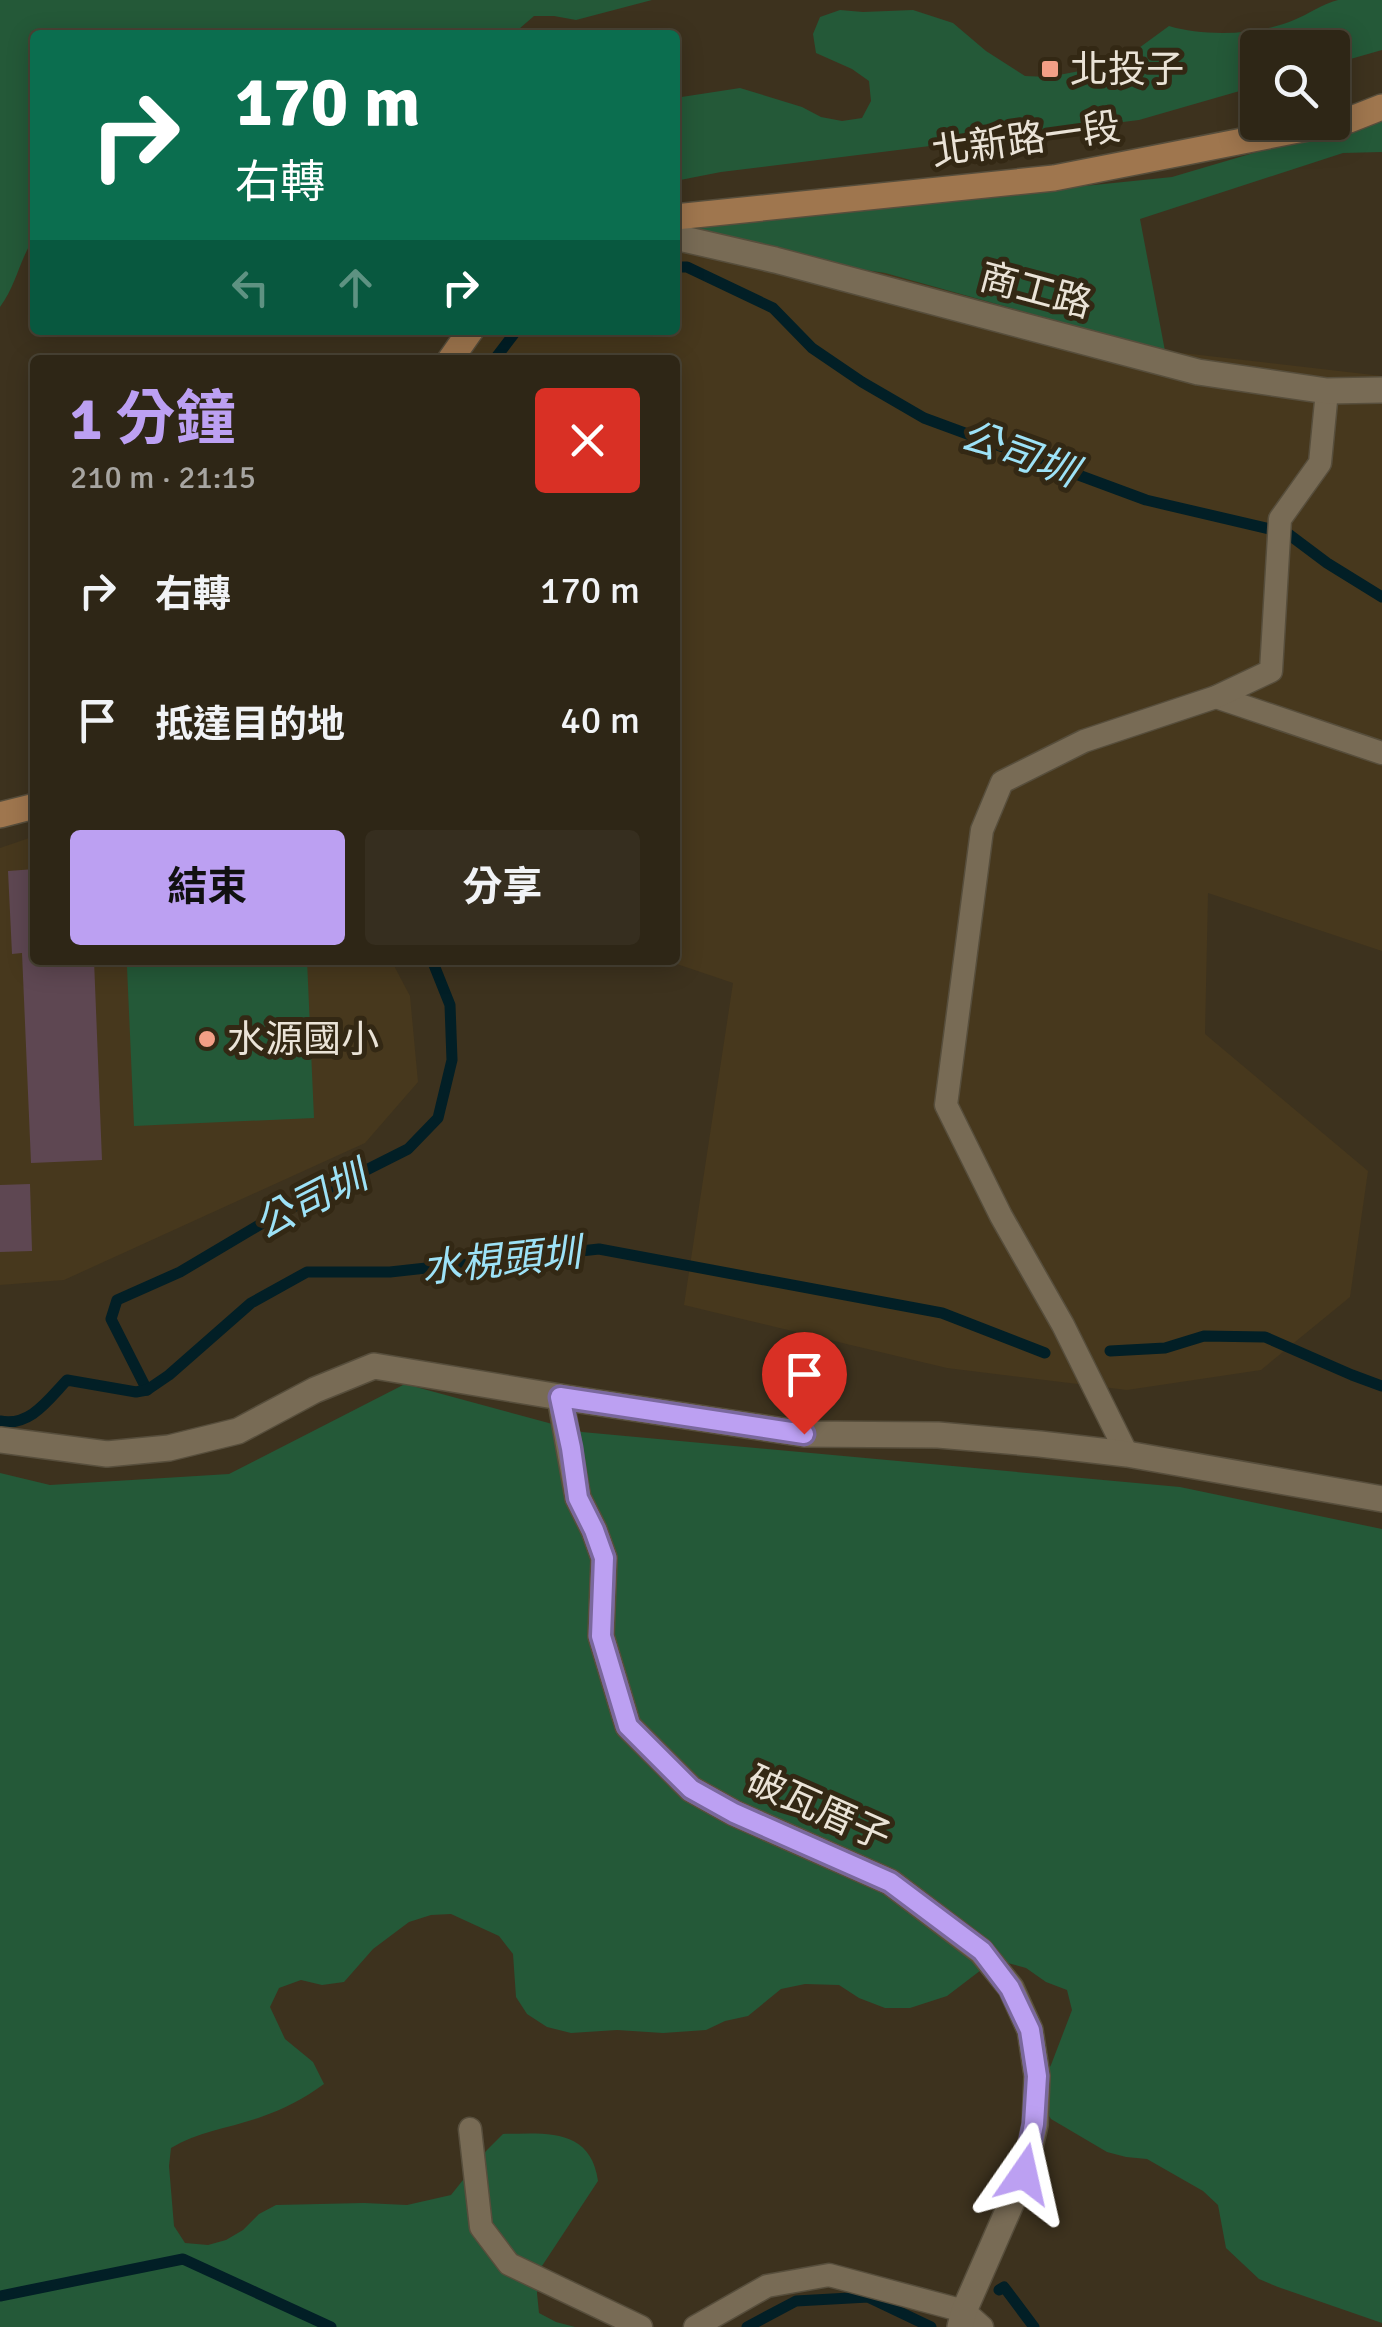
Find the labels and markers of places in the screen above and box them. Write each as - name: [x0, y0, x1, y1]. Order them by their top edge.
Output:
- place label: 北投子: [1070, 46, 1184, 93]
- marker: 北投子: [1039, 58, 1061, 80]
- place label: 水源國小: [227, 1016, 379, 1063]
- marker: 水源國小: [196, 1028, 218, 1050]
- pin: [762, 1332, 847, 1435]

